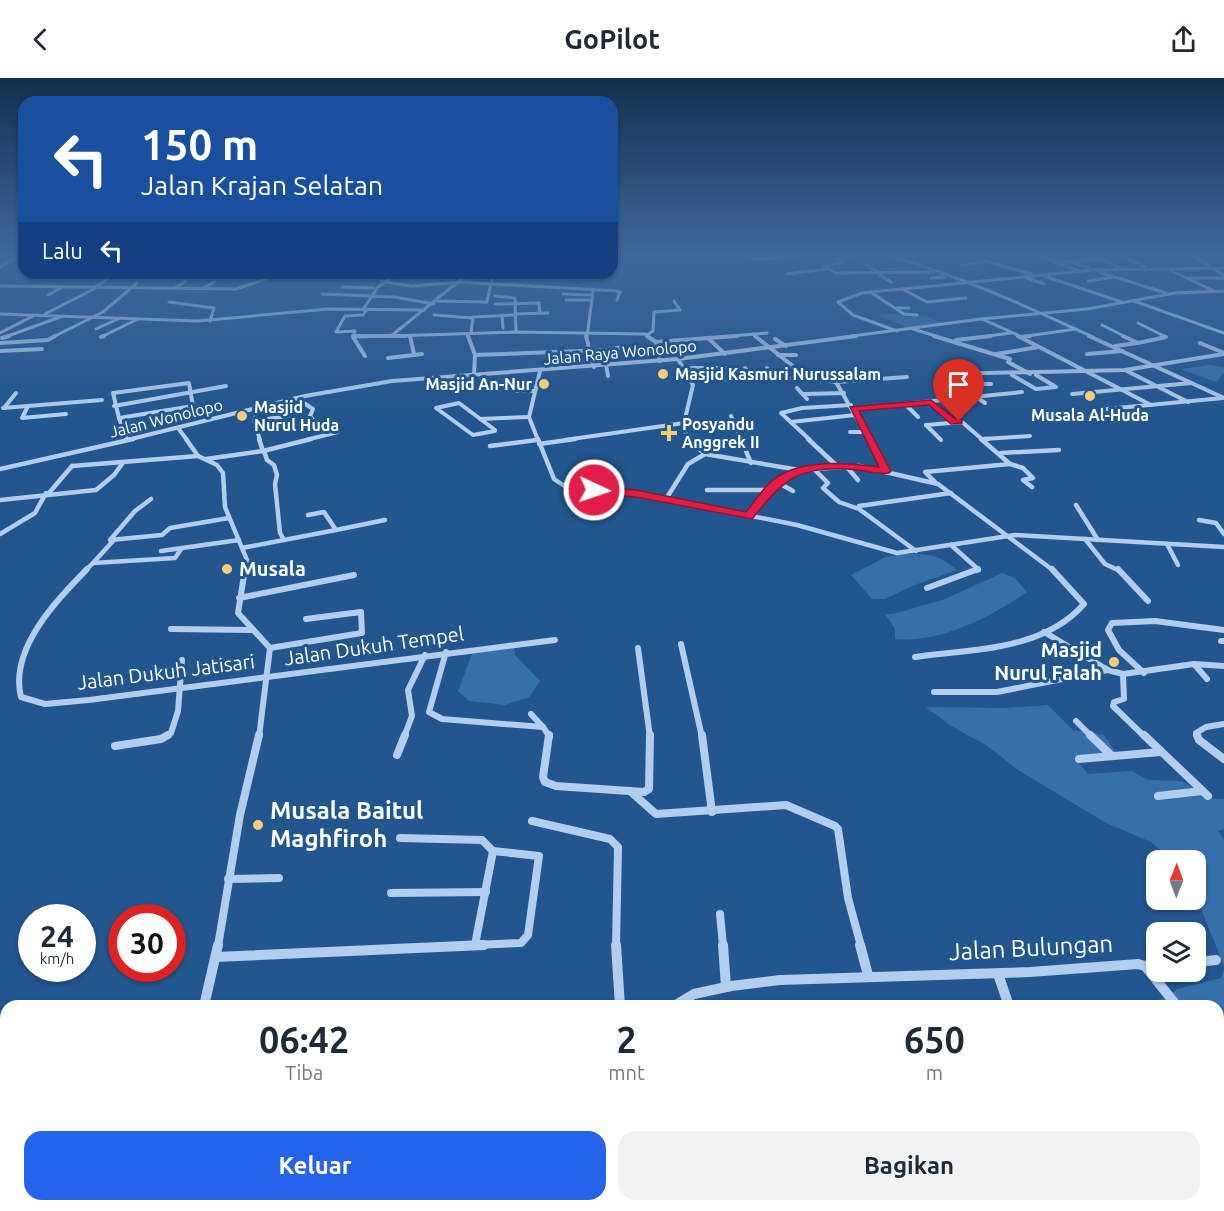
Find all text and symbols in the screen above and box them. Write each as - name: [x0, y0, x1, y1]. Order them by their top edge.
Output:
- icon: back: [24, 23, 57, 56]
- icon: share: [1167, 23, 1200, 56]
- text: GoPilot: [564, 24, 660, 54]
- icon: left: [42, 120, 120, 198]
- text: 150 m: [141, 121, 258, 168]
- text: Jalan Krajan Selatan: [141, 170, 383, 200]
- icon: left: [95, 234, 128, 267]
- text: Lalu: [42, 238, 83, 263]
- street label: Jalan Raya Wonolopo: [543, 336, 697, 368]
- pin: [933, 359, 984, 421]
- place label: Masjid Kasmuri Nurussalam: [675, 365, 881, 383]
- marker: Masjid Kasmuri Nurussalam: [656, 367, 670, 381]
- icon: arrive: [942, 368, 975, 401]
- place label: Masjid An-Nur: [426, 375, 532, 393]
- marker: Masjid An-Nur: [537, 377, 551, 391]
- marker: Musala Al-Huda: [1083, 389, 1097, 403]
- street label: Jalan Wonolopo: [108, 395, 224, 441]
- place label: Masjid Nurul Huda: [254, 398, 339, 434]
- place label: Musala Al-Huda: [1031, 406, 1149, 424]
- marker: Masjid Nurul Huda: [235, 409, 249, 423]
- place label: Posyandu Anggrek II: [682, 415, 760, 451]
- marker: Posyandu Anggrek II: [660, 424, 678, 442]
- position arrow: [562, 458, 626, 522]
- place label: Musala: [239, 557, 306, 580]
- marker: Musala: [220, 562, 234, 576]
- street label: Jalan Dukuh Tempel: [283, 622, 465, 670]
- place label: Masjid Nurul Falah: [994, 638, 1102, 684]
- street label: Jalan Dukuh Jatisari: [76, 649, 256, 694]
- marker: Masjid Nurul Falah: [1107, 655, 1121, 669]
- place label: Musala Baitul Maghfiroh: [270, 797, 423, 852]
- marker: Musala Baitul Maghfiroh: [251, 818, 265, 832]
- north arrow: [1146, 850, 1206, 910]
- map controls: [1146, 850, 1206, 982]
- speed limit sign: 30: [108, 904, 186, 982]
- text: 24: [40, 919, 74, 953]
- button: layers: [1146, 922, 1206, 982]
- street label: Jalan Bulungan: [948, 930, 1114, 965]
- text: km/h: [40, 950, 74, 967]
- text: 06:42: [259, 1019, 349, 1060]
- text: 2: [616, 1019, 637, 1060]
- text: 650: [904, 1019, 965, 1060]
- text: Tiba: [285, 1061, 323, 1084]
- text: mnt: [608, 1061, 645, 1084]
- text: m: [926, 1061, 943, 1084]
- button: Keluar: [24, 1131, 606, 1200]
- button: Bagikan: [618, 1131, 1200, 1200]

